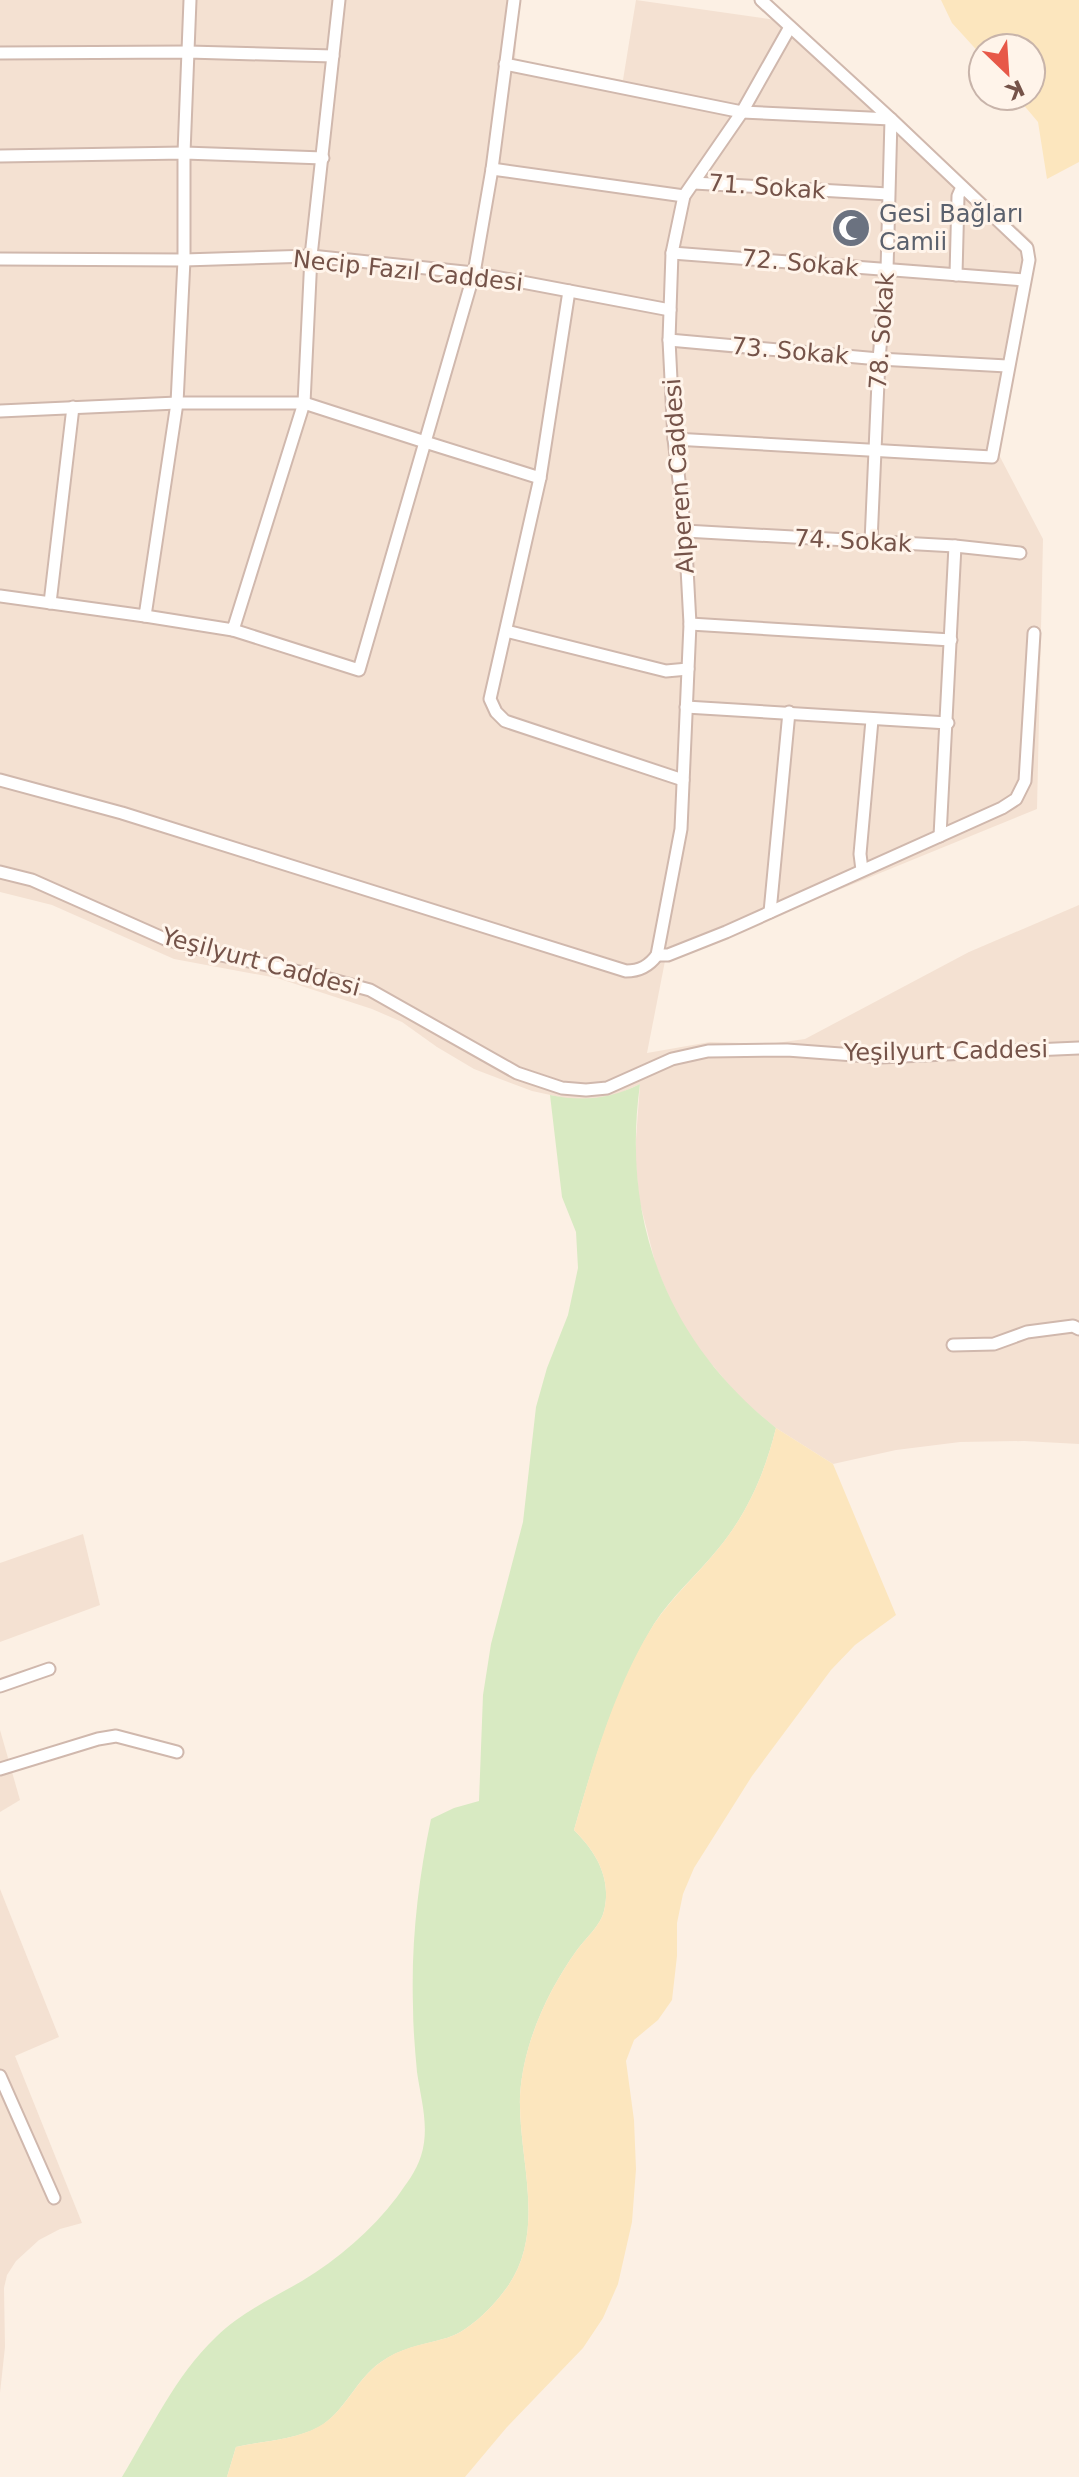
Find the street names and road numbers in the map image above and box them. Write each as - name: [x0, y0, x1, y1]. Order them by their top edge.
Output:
- street label: 71. Sokak: [707, 169, 827, 205]
- street label: 72. Sokak: [740, 244, 860, 282]
- street label: Necip Fazıl Caddesi: [292, 245, 524, 297]
- street label: 78. Sokak: [864, 271, 900, 391]
- street label: 73. Sokak: [730, 332, 850, 370]
- street label: Alperen Caddesi: [658, 377, 700, 575]
- street label: 74. Sokak: [793, 524, 913, 558]
- street label: Yeşilyurt Caddesi: [158, 922, 363, 1002]
- street label: Yeşilyurt Caddesi: [843, 1035, 1048, 1067]

